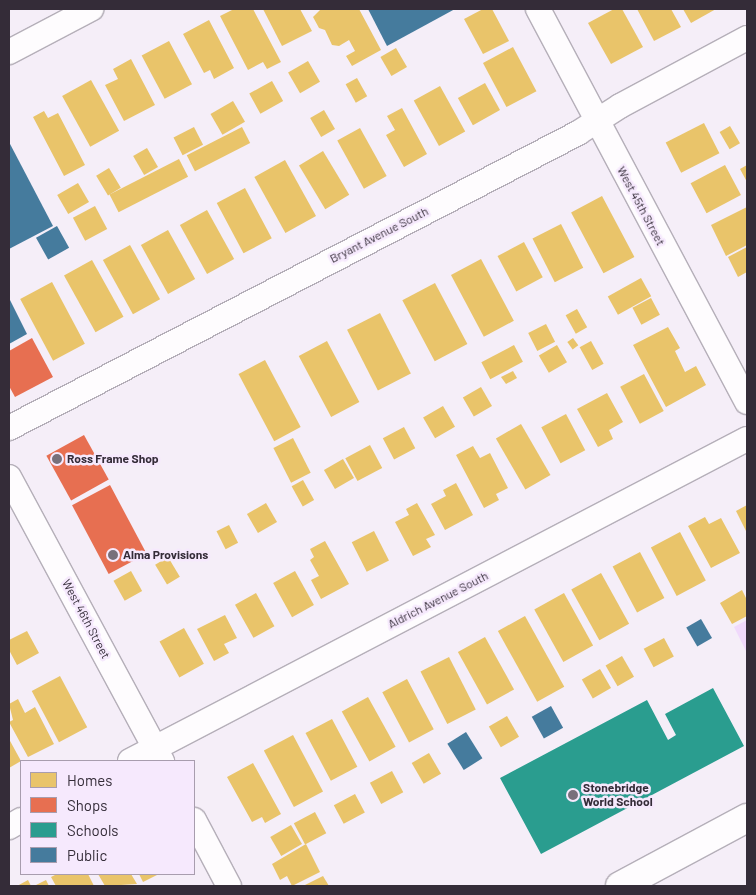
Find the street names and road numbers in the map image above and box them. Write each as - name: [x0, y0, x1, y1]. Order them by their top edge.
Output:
- street label: West 45th Street: [614, 164, 668, 248]
- street label: Bryant Avenue South: [327, 204, 431, 266]
- street label: Aldrich Avenue South: [386, 569, 490, 631]
- street label: West 46th Street: [59, 577, 113, 661]

